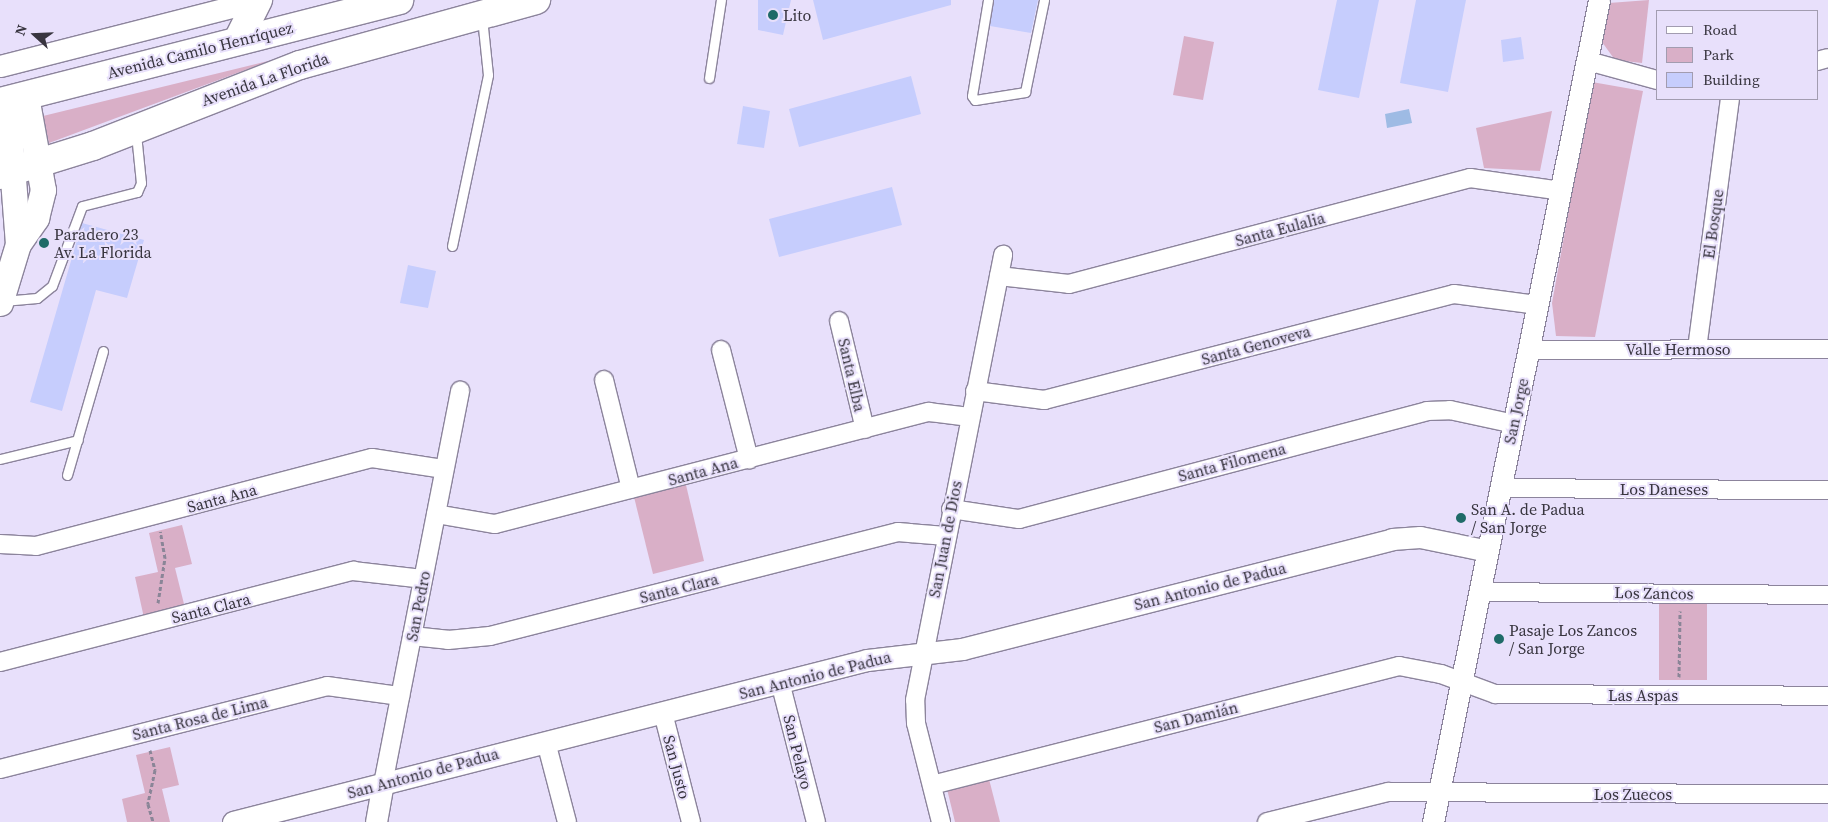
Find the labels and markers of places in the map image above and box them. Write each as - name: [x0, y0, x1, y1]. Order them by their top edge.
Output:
- place label: Lito: [783, 5, 811, 25]
- marker: Lito: [767, 9, 779, 21]
- place label: Paradero 23 Av. La Florida: [54, 224, 152, 262]
- marker: Paradero 23 Av. La Florida: [38, 237, 50, 249]
- place label: San A. de Padua / San Jorge: [1471, 499, 1585, 537]
- marker: San A. de Padua / San Jorge: [1455, 512, 1467, 524]
- place label: Pasaje Los Zancos / San Jorge: [1509, 620, 1637, 658]
- marker: Pasaje Los Zancos / San Jorge: [1493, 633, 1505, 645]

